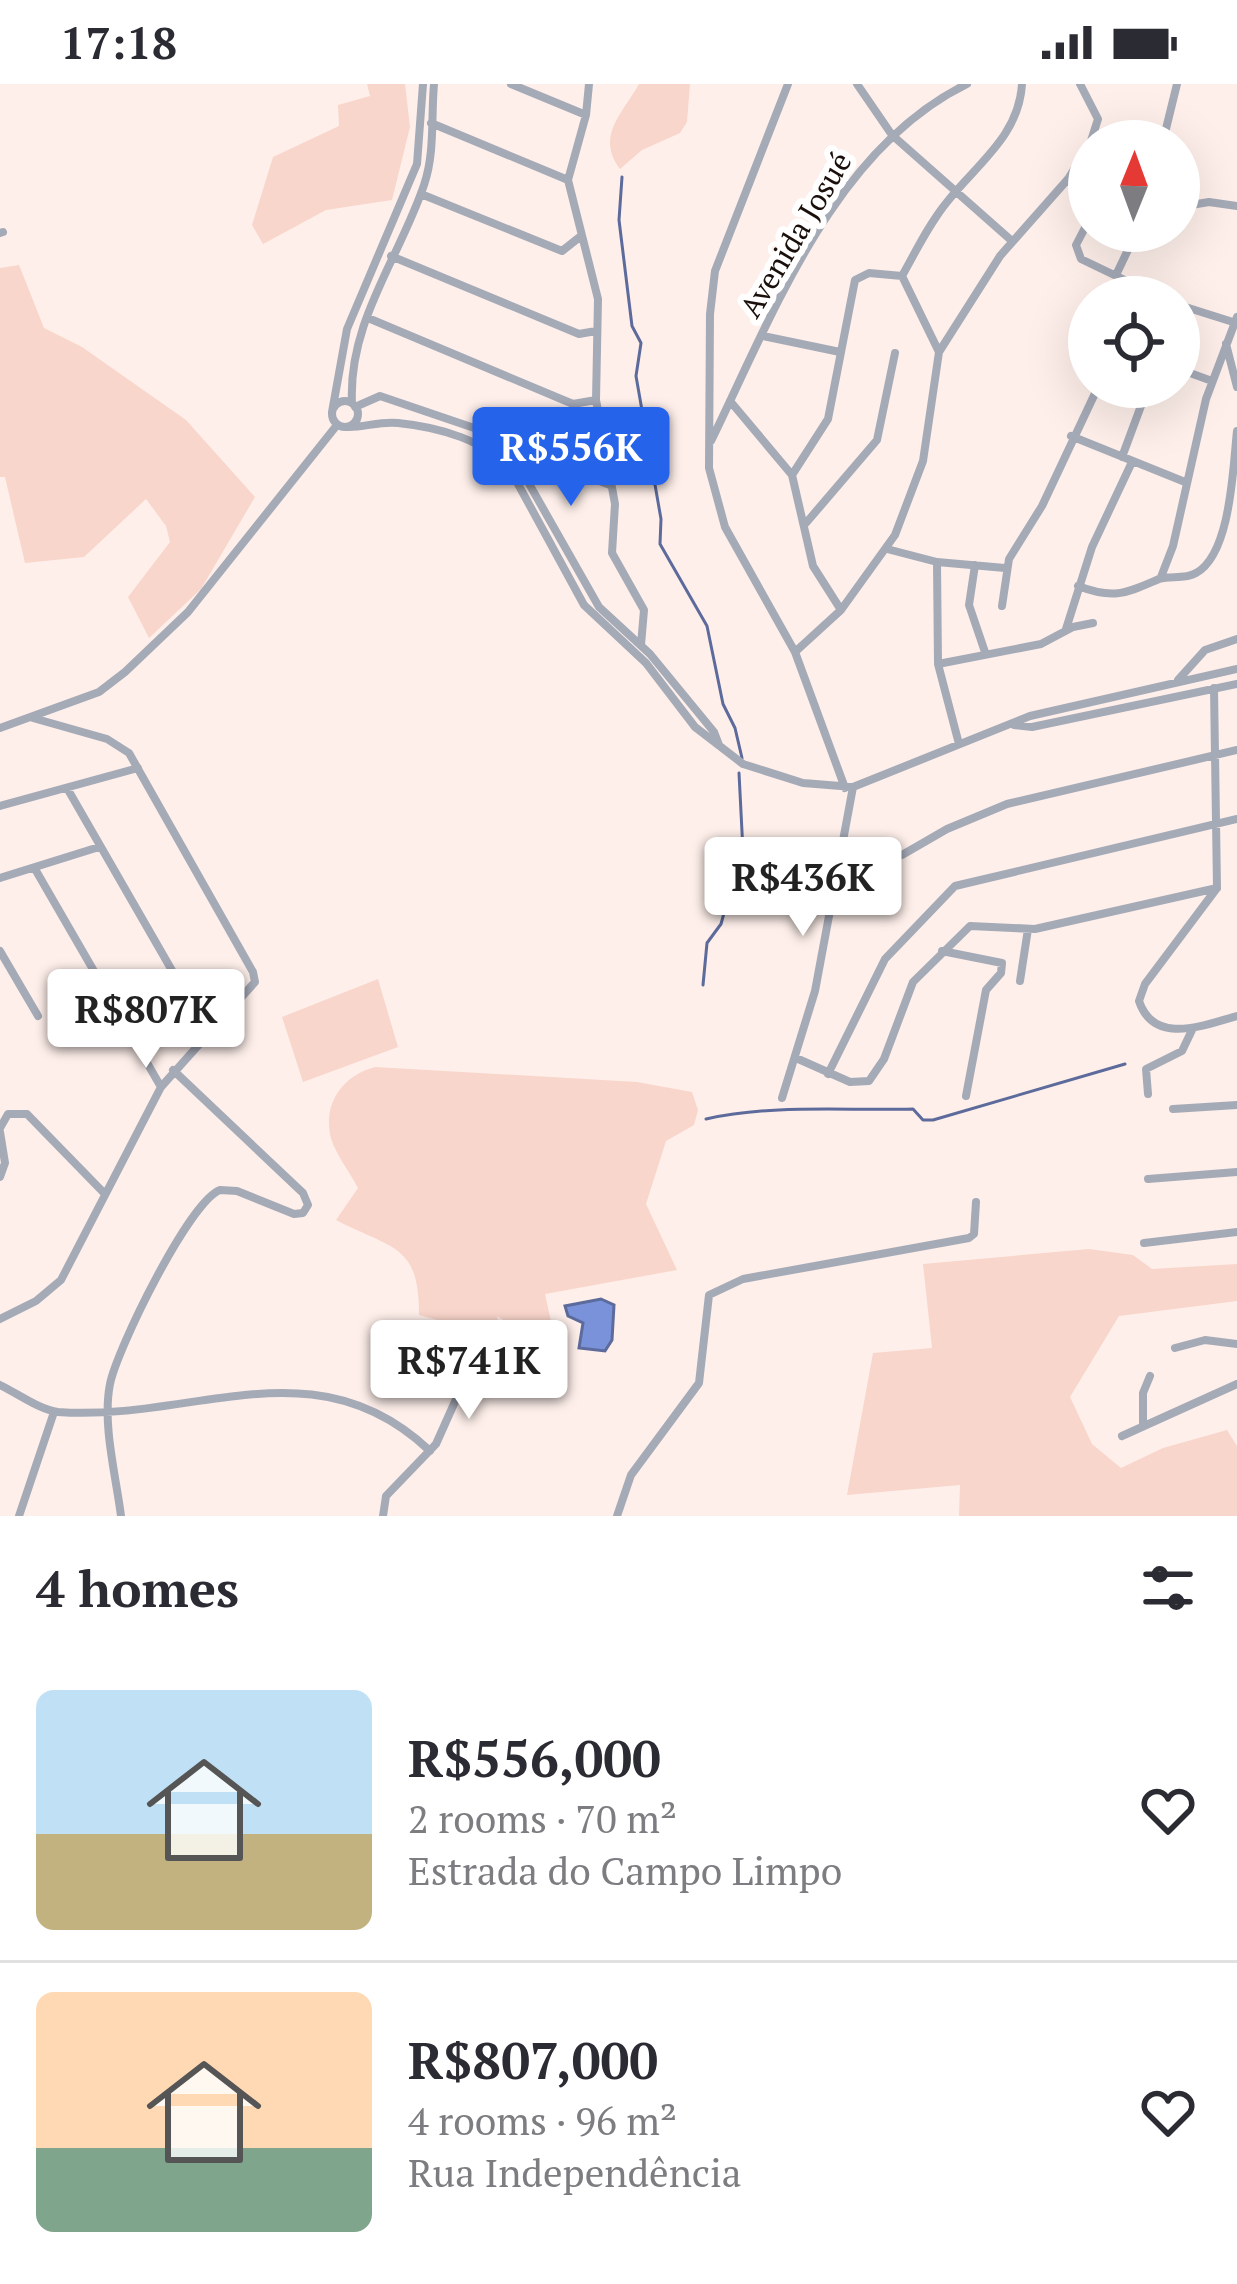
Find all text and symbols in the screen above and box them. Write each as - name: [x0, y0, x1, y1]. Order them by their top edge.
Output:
- text: 17:18: [60, 12, 177, 72]
- north arrow: [1068, 120, 1200, 252]
- map controls: [1068, 120, 1200, 408]
- street label: Avenida Josué: [730, 144, 860, 325]
- button: locate: [1068, 276, 1200, 408]
- pin: R$556K: [473, 407, 669, 509]
- text: R$556K: [499, 420, 643, 472]
- pin: R$436K: [705, 837, 901, 939]
- text: R$436K: [731, 850, 875, 902]
- pin: R$807K: [48, 969, 244, 1071]
- text: R$807K: [74, 982, 218, 1034]
- pin: R$741K: [371, 1320, 567, 1422]
- text: R$741K: [397, 1333, 541, 1385]
- text: 4 homes: [36, 1554, 239, 1622]
- icon: filters: [1135, 1555, 1201, 1621]
- text: R$556,000: [408, 1724, 661, 1792]
- icon: home: [132, 1738, 276, 1882]
- icon: heart: [1135, 1777, 1201, 1843]
- text: 2 rooms · 70 m²: [408, 1792, 677, 1844]
- text: Estrada do Campo Limpo: [408, 1844, 842, 1896]
- text: R$807,000: [408, 2026, 658, 2094]
- icon: home: [132, 2040, 276, 2184]
- icon: heart: [1135, 2079, 1201, 2145]
- text: 4 rooms · 96 m²: [408, 2094, 677, 2146]
- text: Rua Independência: [408, 2146, 741, 2198]

